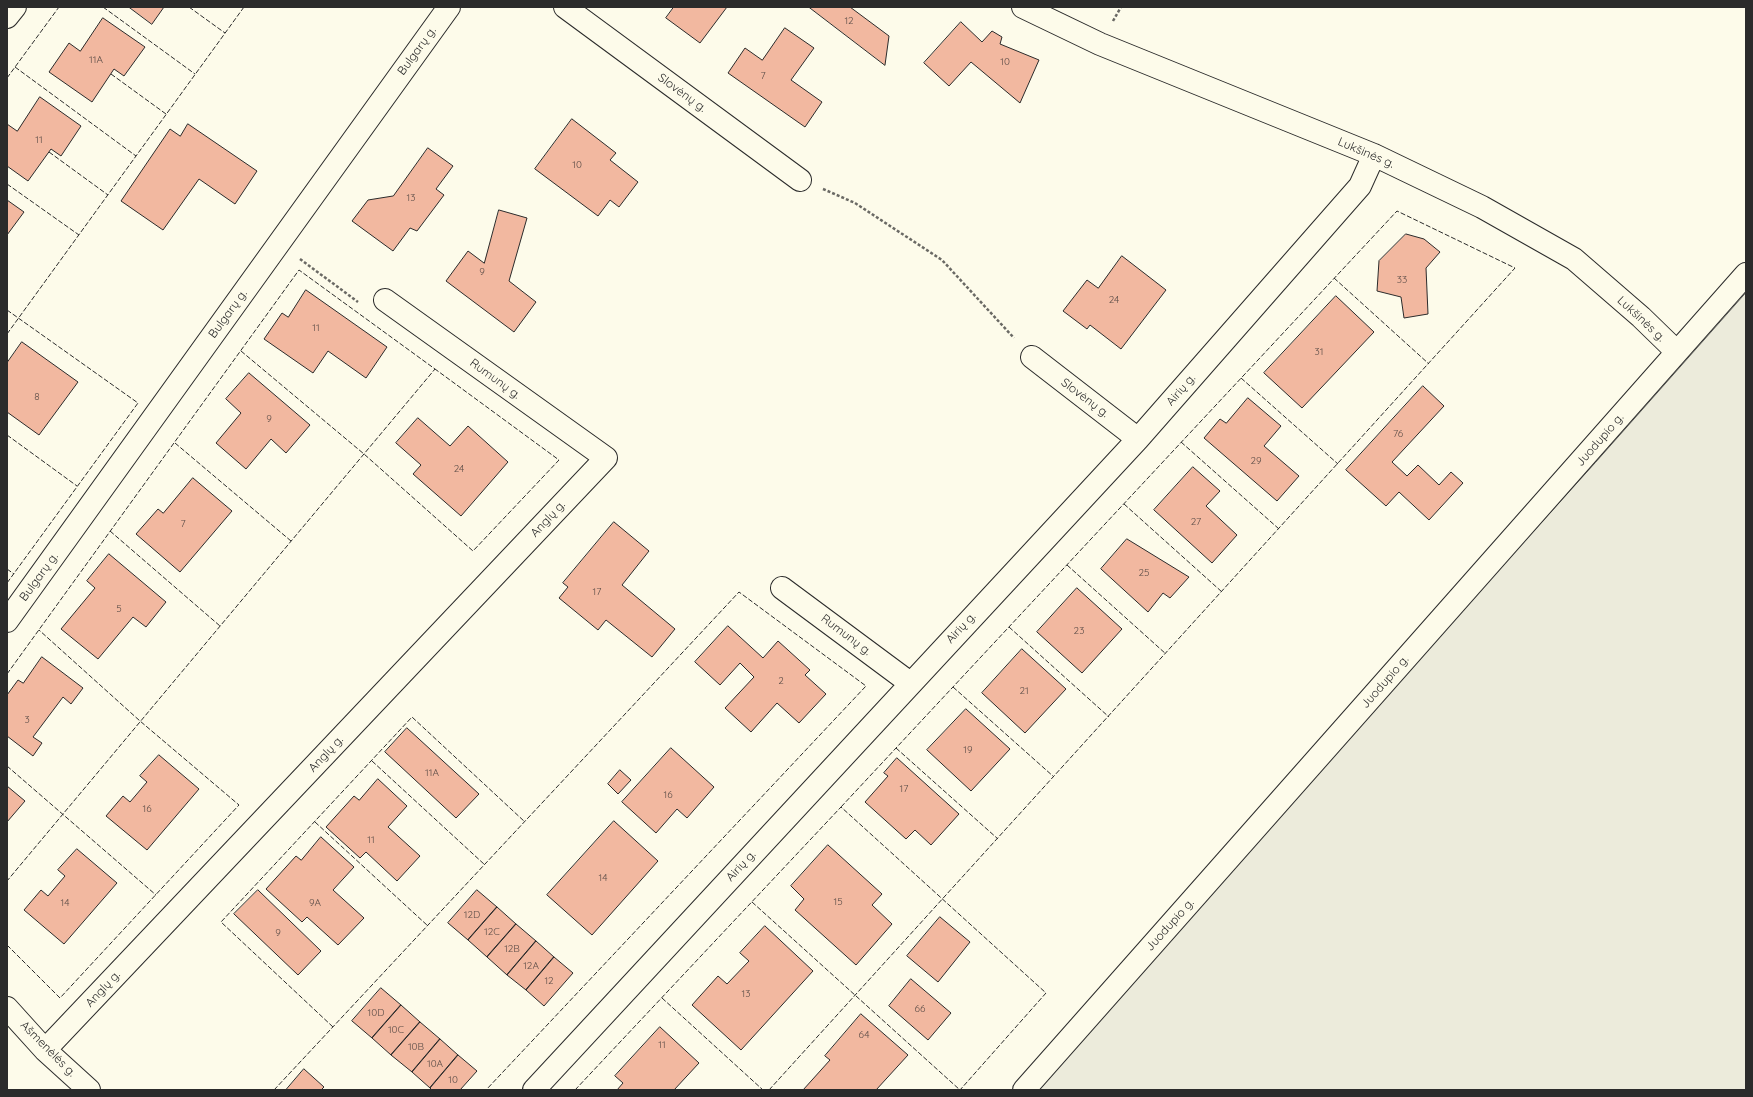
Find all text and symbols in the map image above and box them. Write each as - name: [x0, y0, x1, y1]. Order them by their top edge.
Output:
- house number: 12: [844, 15, 854, 27]
- street label: Bulgarų g.: [395, 24, 439, 78]
- house number: 11A: [89, 54, 103, 66]
- house number: 10: [1000, 56, 1010, 68]
- house number: 7: [760, 70, 766, 82]
- street label: Slovėnų g.: [655, 71, 709, 115]
- house number: 11: [35, 134, 43, 146]
- street label: Lukšinės g.: [1336, 135, 1396, 171]
- house number: 10: [572, 159, 582, 171]
- house number: 13: [407, 192, 415, 204]
- house number: 9: [479, 266, 485, 278]
- house number: 33: [1397, 274, 1407, 286]
- street label: Bulgarų g.: [206, 287, 250, 341]
- street label: Lukšinės g.: [1614, 293, 1668, 345]
- house number: 24: [1109, 294, 1119, 306]
- house number: 11: [312, 322, 320, 334]
- house number: 31: [1315, 346, 1323, 358]
- street label: Rumunų g.: [467, 356, 523, 402]
- street label: Airių g.: [1163, 371, 1199, 409]
- street label: Slovėnų g.: [1058, 375, 1112, 421]
- house number: 8: [34, 391, 40, 403]
- street label: Juodupio g.: [1573, 411, 1627, 469]
- house number: 9: [266, 413, 272, 425]
- house number: 76: [1393, 428, 1403, 440]
- house number: 29: [1250, 455, 1262, 467]
- house number: 24: [454, 463, 464, 475]
- street label: Anglų g.: [528, 498, 568, 540]
- house number: 27: [1191, 516, 1201, 528]
- house number: 7: [180, 518, 186, 530]
- street label: Bulgarų g.: [17, 550, 61, 604]
- house number: 25: [1139, 567, 1149, 579]
- house number: 17: [593, 586, 601, 598]
- house number: 5: [116, 603, 122, 615]
- street label: Airių g.: [943, 609, 979, 647]
- street label: Rumunų g.: [818, 611, 874, 659]
- house number: 23: [1074, 625, 1084, 637]
- street label: Juodupio g.: [1358, 653, 1412, 711]
- house number: 2: [778, 675, 784, 687]
- house number: 21: [1019, 685, 1029, 697]
- house number: 3: [24, 714, 30, 726]
- street label: Anglų g.: [306, 733, 346, 775]
- house number: 19: [963, 744, 973, 756]
- house number: 11A: [425, 767, 439, 779]
- house number: 17: [900, 783, 908, 795]
- house number: 16: [663, 789, 673, 801]
- house number: 16: [142, 803, 152, 815]
- house number: 11: [367, 834, 375, 846]
- street label: Airių g.: [723, 847, 759, 885]
- house number: 14: [599, 872, 607, 884]
- house number: 15: [833, 896, 843, 908]
- street label: Juodupio g.: [1143, 896, 1197, 954]
- house number: 14: [61, 897, 69, 909]
- house number: 9A: [309, 897, 321, 909]
- house number: 12D: [464, 909, 480, 921]
- house number: 12C: [484, 926, 500, 938]
- house number: 9: [275, 927, 281, 939]
- house number: 12B: [504, 943, 520, 955]
- house number: 12A: [523, 960, 539, 972]
- street label: Anglų g.: [83, 968, 123, 1010]
- house number: 12: [544, 975, 554, 987]
- house number: 13: [742, 988, 750, 1000]
- house number: 66: [915, 1003, 925, 1015]
- house number: 10D: [368, 1007, 384, 1019]
- street label: Ašmenėlės g.: [17, 1018, 79, 1080]
- house number: 10C: [388, 1024, 404, 1036]
- house number: 64: [859, 1029, 869, 1041]
- house number: 11: [658, 1039, 666, 1051]
- house number: 10B: [408, 1041, 424, 1053]
- house number: 10A: [427, 1058, 443, 1070]
- house number: 10: [448, 1074, 458, 1086]

